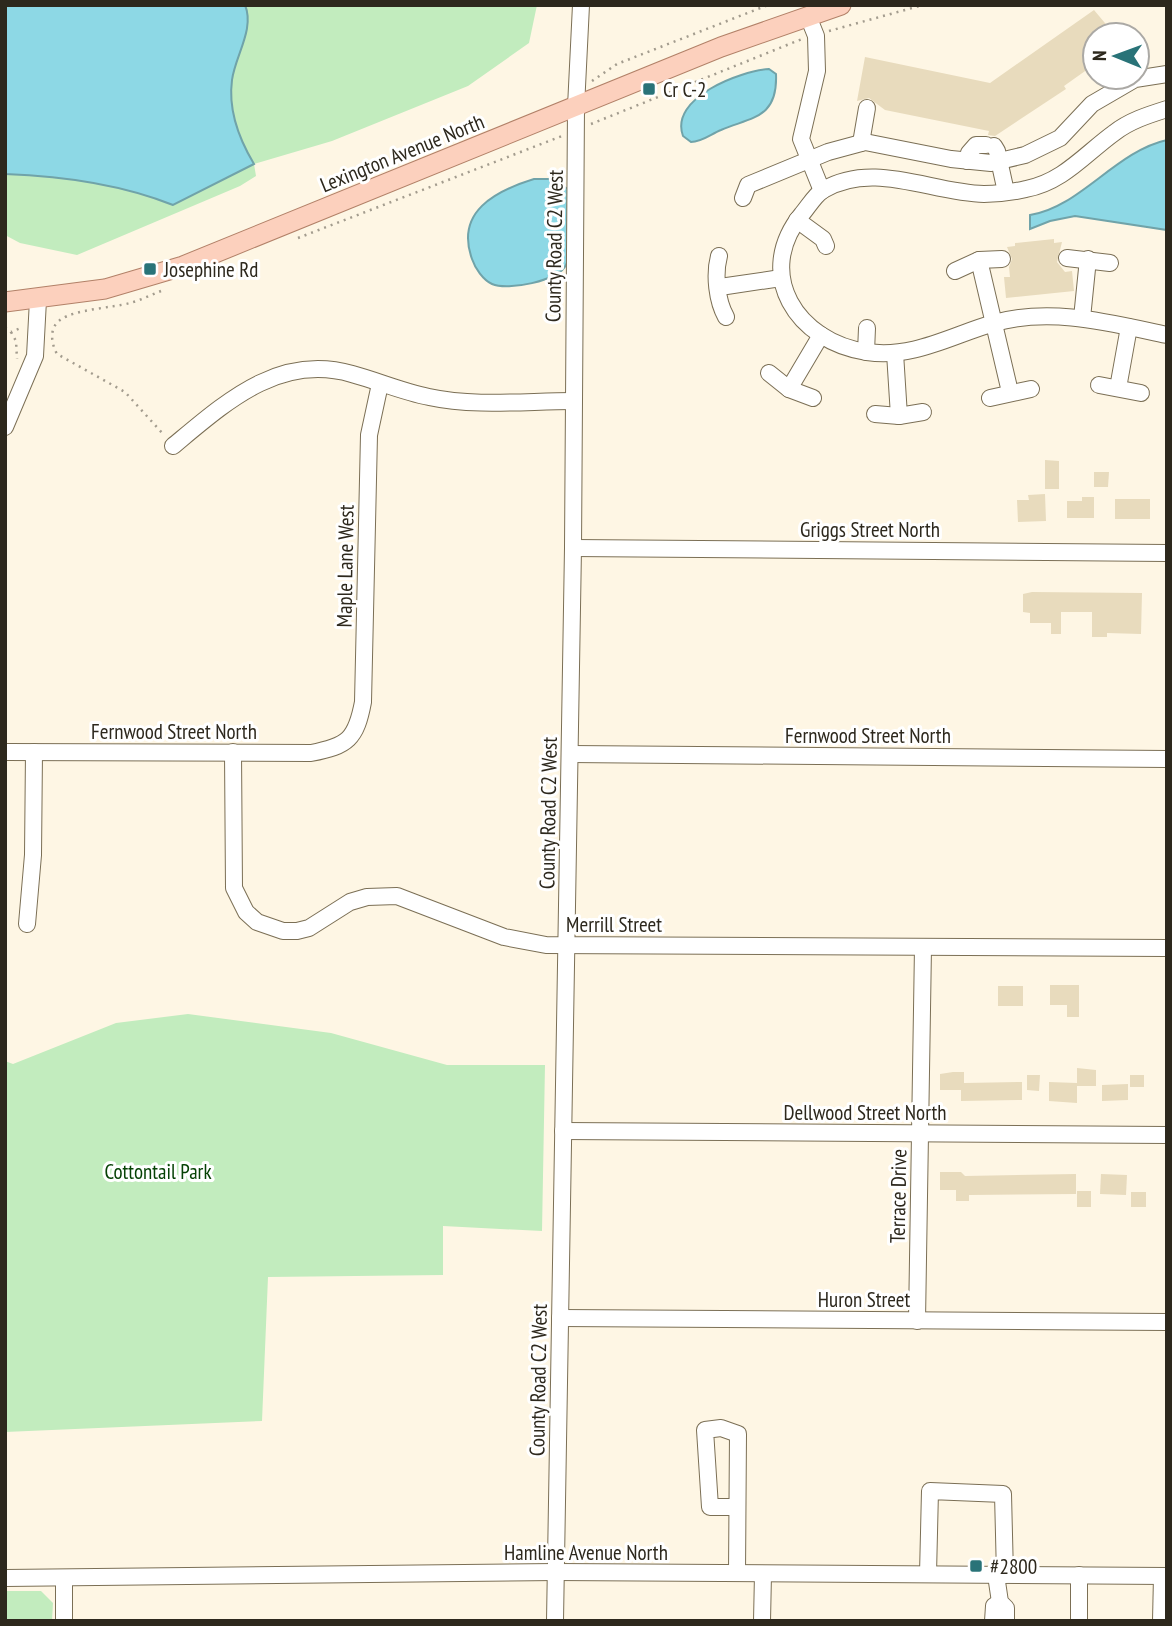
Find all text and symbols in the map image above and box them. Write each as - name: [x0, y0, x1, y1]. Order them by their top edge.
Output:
- north arrow: [1081, 21, 1151, 91]
- text: N: [1087, 50, 1111, 61]
- place label: Cr C-2: [663, 76, 706, 103]
- marker: Cr C-2: [641, 81, 657, 97]
- street label: Lexington Avenue North: [316, 108, 488, 198]
- street label: County Road C2 West: [539, 169, 569, 322]
- place label: Josephine Rd: [163, 256, 258, 283]
- marker: Josephine Rd: [142, 261, 158, 277]
- street label: Maple Lane West: [330, 504, 360, 628]
- street label: Griggs Street North: [800, 516, 940, 543]
- street label: Fernwood Street North: [91, 718, 257, 745]
- street label: Fernwood Street North: [785, 722, 951, 749]
- street label: County Road C2 West: [533, 736, 563, 889]
- street label: Merrill Street: [566, 911, 662, 938]
- street label: Dellwood Street North: [784, 1099, 946, 1126]
- street label: Terrace Drive: [884, 1149, 912, 1243]
- park label: Cottontail Park: [104, 1158, 212, 1185]
- street label: Huron Street: [818, 1286, 910, 1313]
- street label: County Road C2 West: [523, 1303, 553, 1456]
- street label: Hamline Avenue North: [504, 1539, 668, 1566]
- place label: #2800: [990, 1553, 1037, 1580]
- marker: #2800: [968, 1558, 984, 1574]

